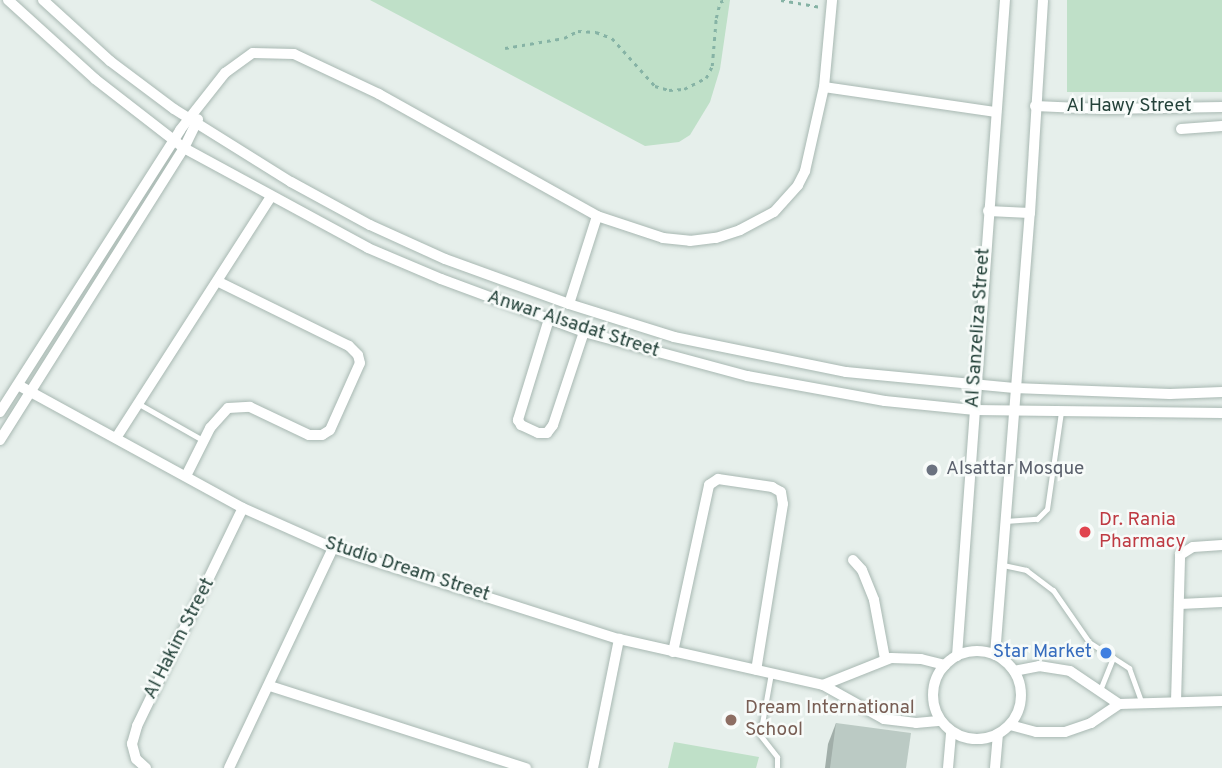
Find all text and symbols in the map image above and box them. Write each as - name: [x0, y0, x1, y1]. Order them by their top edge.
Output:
- street label: Al Hawy Street: [1066, 96, 1192, 118]
- street label: Al Sanzeliza Street: [962, 247, 996, 409]
- street label: Anwar Alsadat Street: [484, 286, 662, 364]
- place label: Alsattar Mosque: [946, 459, 1084, 481]
- marker: Alsattar Mosque: [924, 462, 940, 478]
- place label: Dr. Rania Pharmacy: [1099, 510, 1185, 554]
- marker: Dr. Rania Pharmacy: [1077, 524, 1093, 540]
- street label: Studio Dream Street: [322, 533, 492, 607]
- street label: Al Hakim Street: [140, 575, 220, 703]
- place label: Star Market: [993, 642, 1092, 664]
- marker: Star Market: [1098, 645, 1114, 661]
- place label: Dream International School: [745, 698, 915, 742]
- marker: Dream International School: [723, 712, 739, 728]

